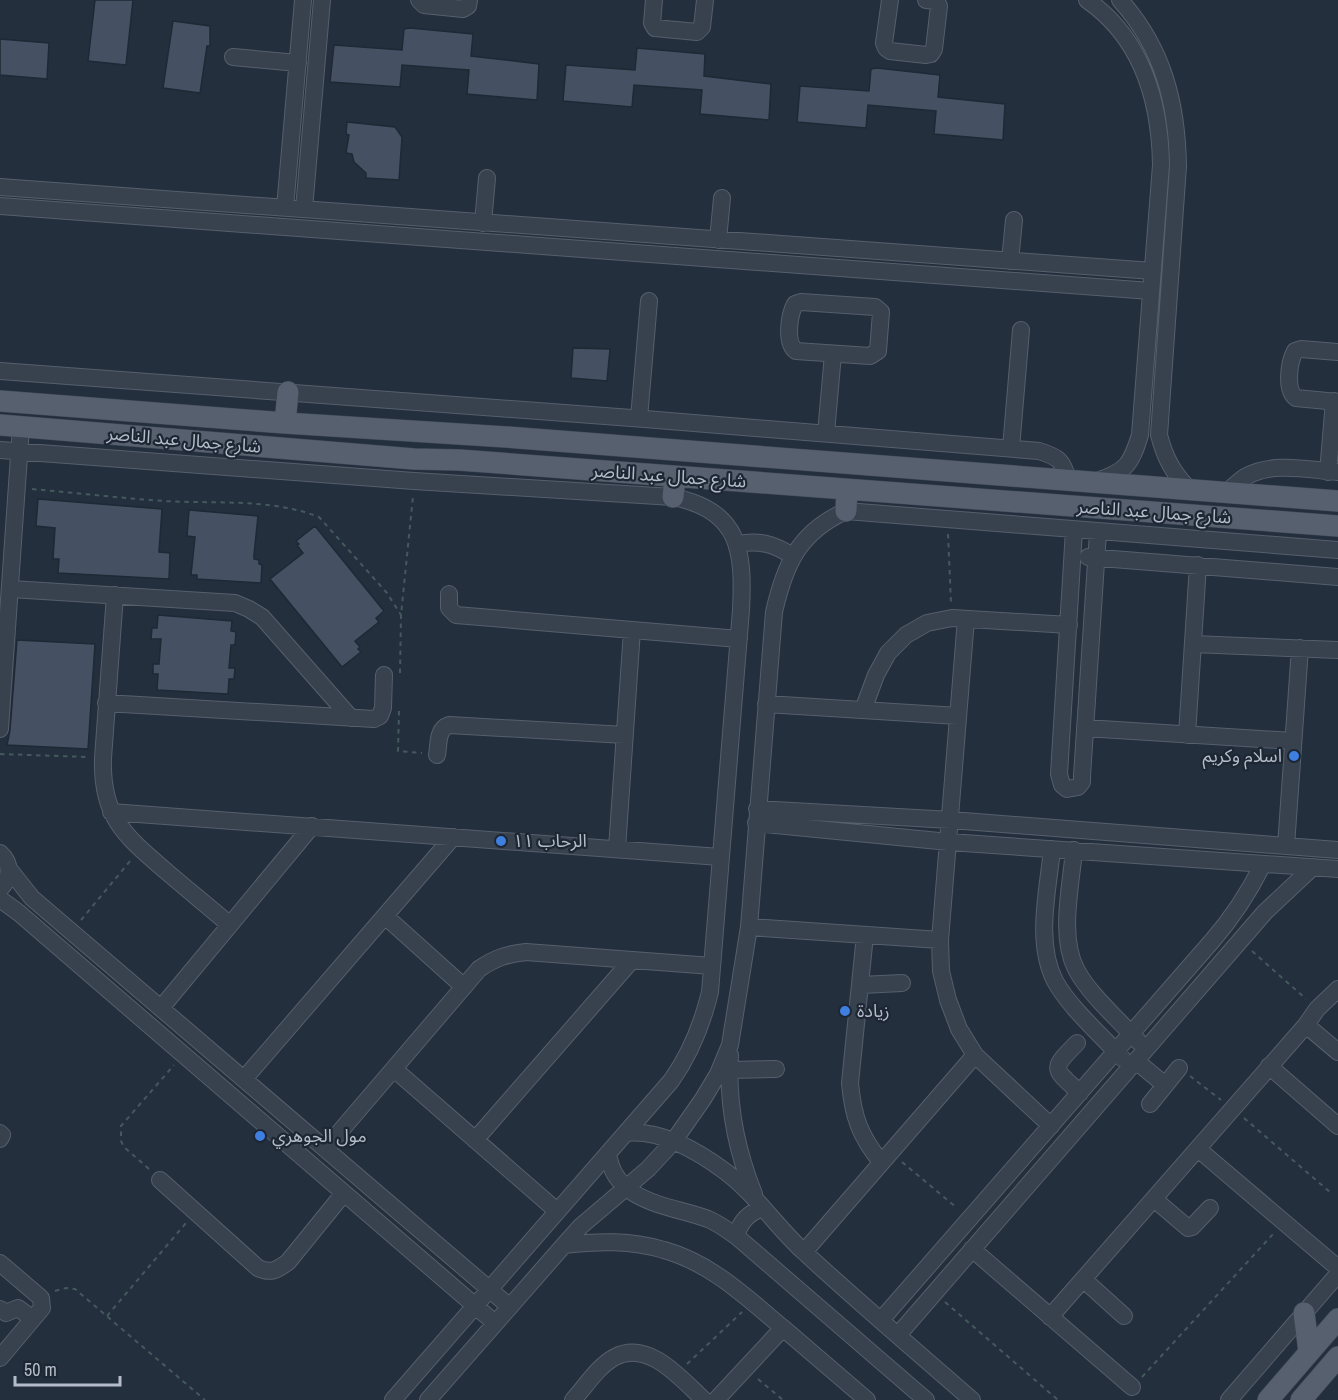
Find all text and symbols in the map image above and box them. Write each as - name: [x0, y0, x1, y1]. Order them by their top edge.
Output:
- street label: شارع جمال عبد الناصر: [105, 420, 262, 461]
- street label: شارع جمال عبد الناصر: [590, 458, 747, 495]
- street label: شارع جمال عبد الناصر: [1075, 494, 1232, 531]
- place label: اسلام وكريم: [1202, 743, 1282, 770]
- marker: اسلام وكريم: [1287, 749, 1301, 763]
- place label: الرحاب ١١: [513, 828, 587, 853]
- marker: الرحاب ١١: [494, 834, 508, 848]
- place label: زيادة: [857, 998, 890, 1023]
- marker: زيادة: [838, 1004, 852, 1018]
- place label: مول الجوهري: [272, 1123, 367, 1149]
- marker: مول الجوهري: [253, 1129, 267, 1143]
- scale bar: [15, 1349, 120, 1387]
- text: 50 m: [24, 1357, 57, 1382]

